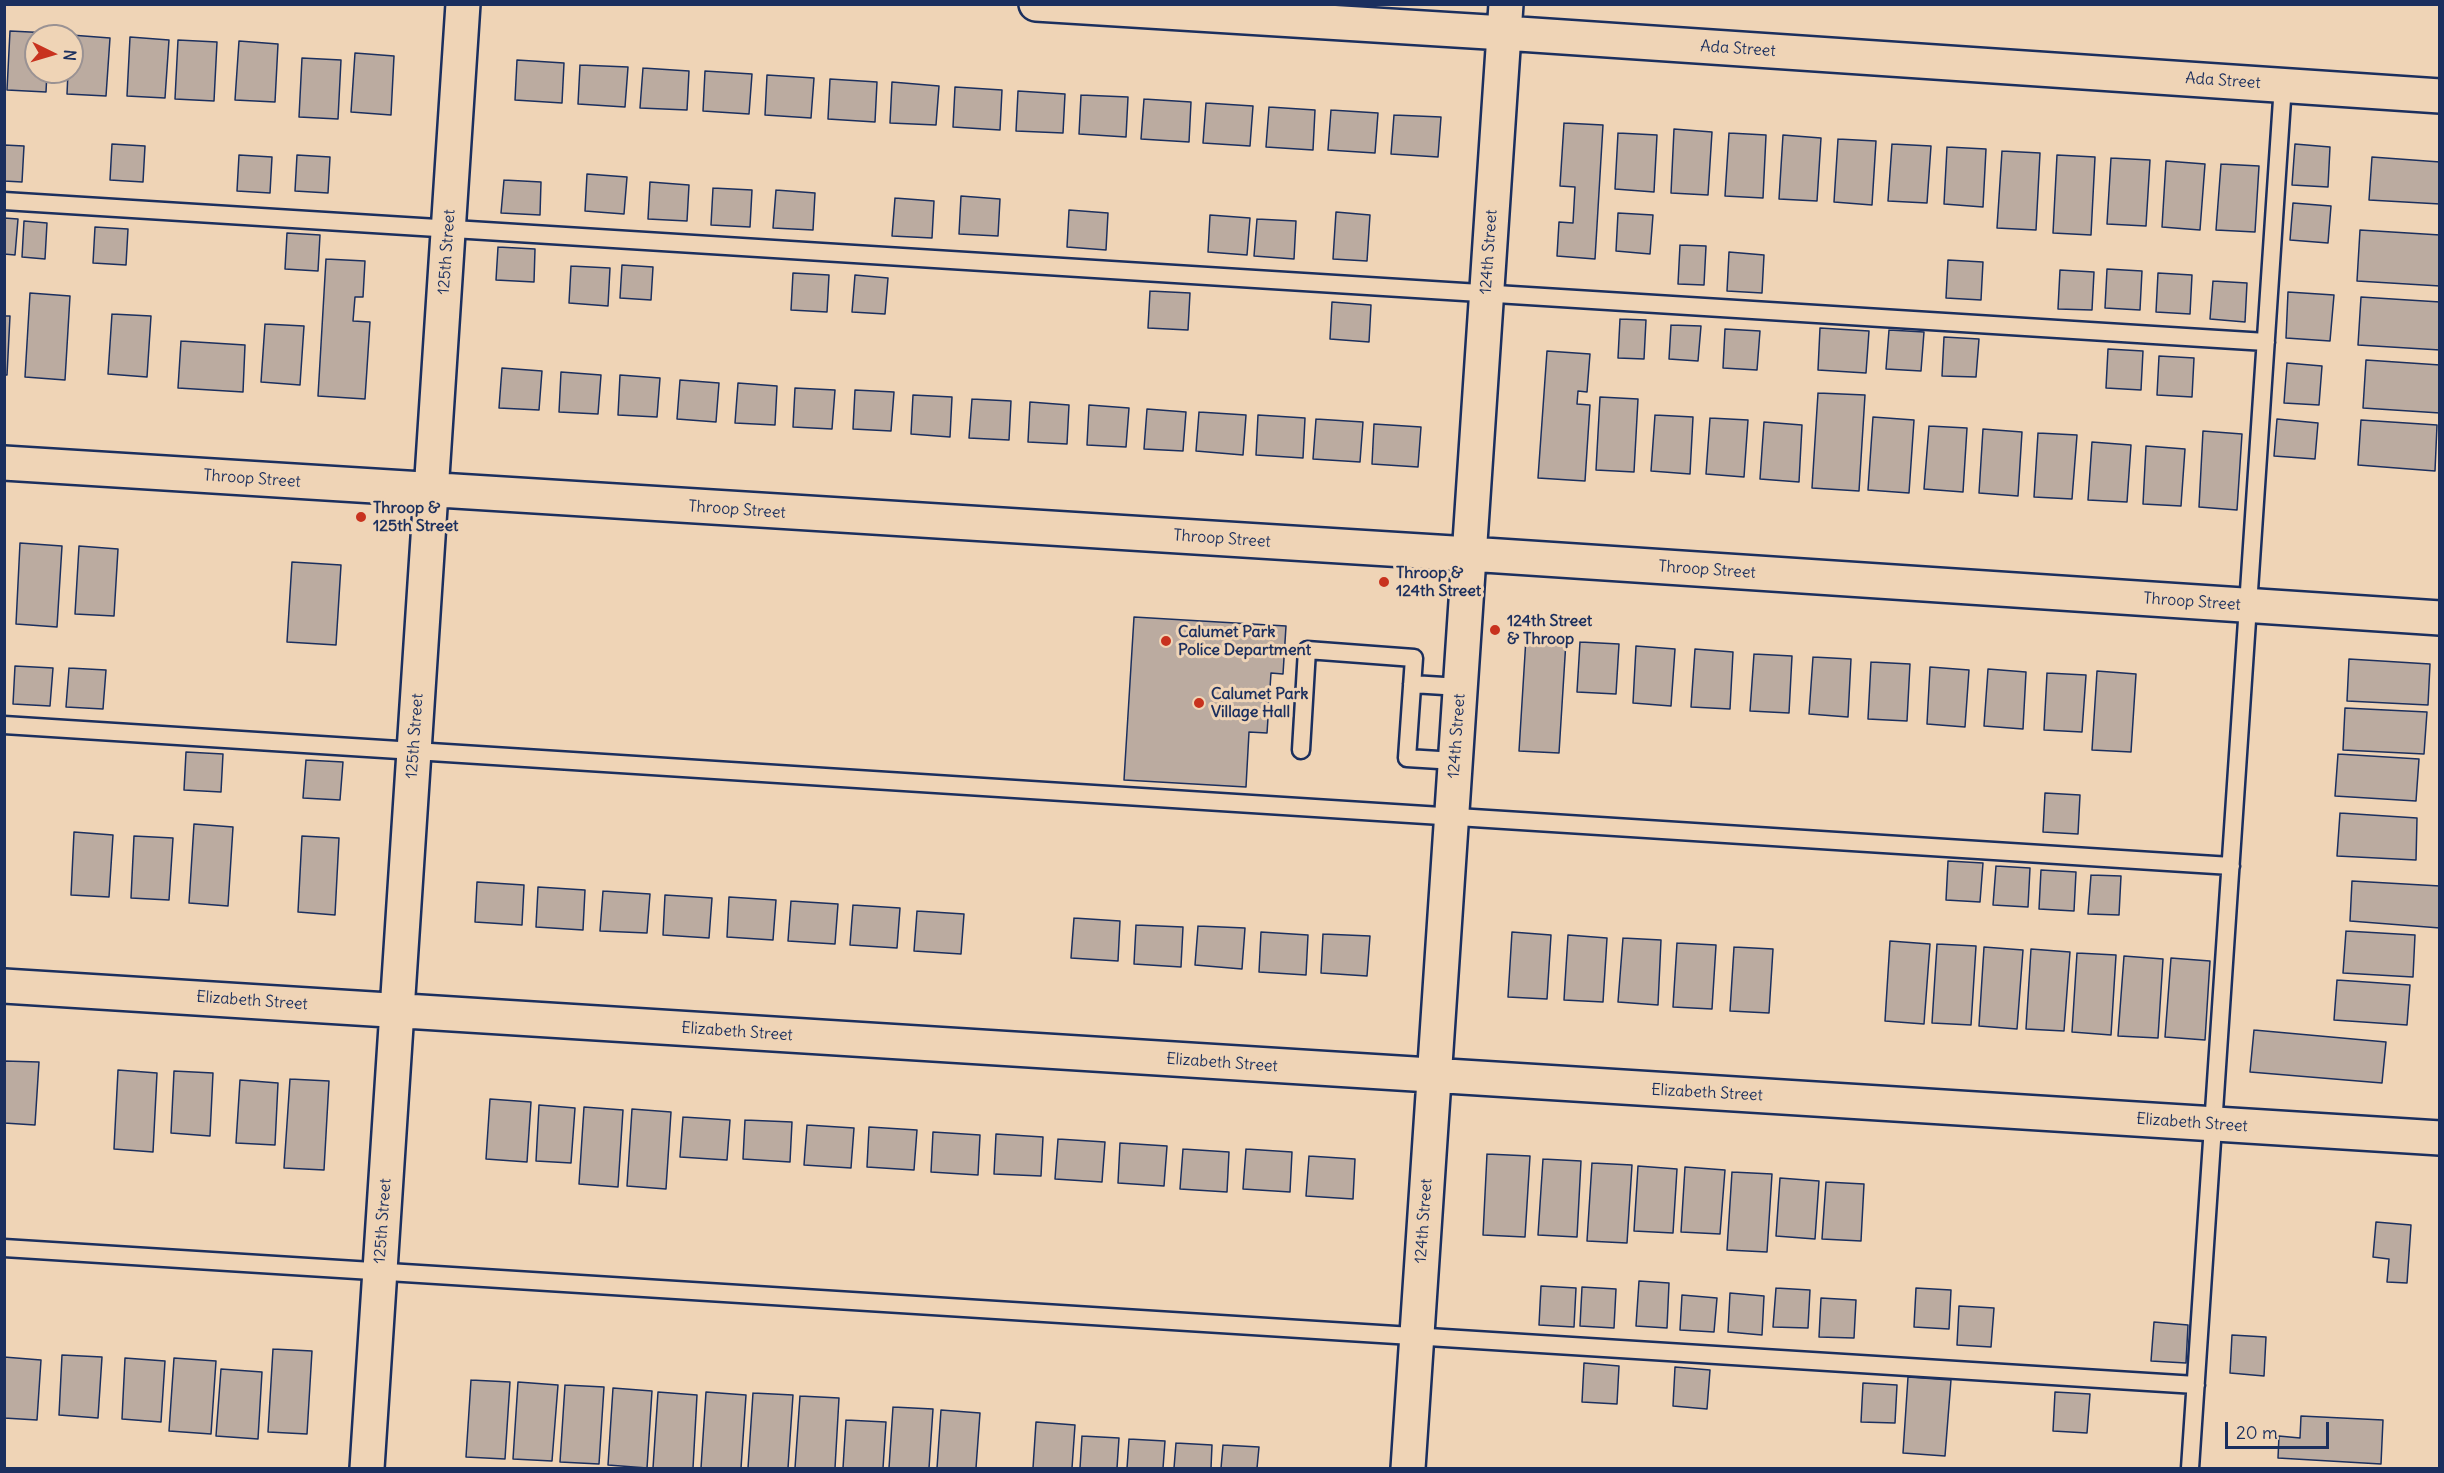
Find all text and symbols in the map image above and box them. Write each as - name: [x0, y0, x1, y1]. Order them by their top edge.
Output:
- north arrow: [24, 24, 84, 84]
- street label: Ada Street: [1700, 37, 1776, 61]
- text: N: [59, 49, 80, 62]
- street label: Ada Street: [2185, 69, 2261, 93]
- street label: 125th Street: [434, 209, 460, 295]
- street label: 124th Street: [1476, 209, 1502, 295]
- street label: Throop Street: [203, 466, 301, 492]
- street label: Throop Street: [688, 497, 786, 523]
- place label: Throop & 125th Street: [373, 498, 458, 536]
- marker: Throop & 125th Street: [354, 510, 368, 524]
- street label: Throop Street: [1173, 526, 1271, 552]
- street label: Throop Street: [1658, 557, 1756, 583]
- place label: Throop & 124th Street: [1396, 563, 1481, 601]
- marker: Throop & 124th Street: [1377, 575, 1391, 589]
- street label: Throop Street: [2143, 589, 2241, 615]
- place label: 124th Street & Throop: [1507, 611, 1592, 649]
- place label: Calumet Park Police Department: [1178, 622, 1311, 660]
- marker: 124th Street & Throop: [1488, 623, 1502, 637]
- marker: Calumet Park Police Department: [1159, 634, 1173, 648]
- place label: Calumet Park Village Hall: [1211, 684, 1308, 722]
- street label: 125th Street: [402, 693, 428, 779]
- street label: 124th Street: [1444, 693, 1470, 779]
- marker: Calumet Park Village Hall: [1192, 696, 1206, 710]
- street label: Elizabeth Street: [196, 988, 308, 1014]
- street label: Elizabeth Street: [681, 1019, 793, 1045]
- street label: Elizabeth Street: [1166, 1050, 1278, 1076]
- street label: Elizabeth Street: [1651, 1080, 1763, 1106]
- street label: Elizabeth Street: [2136, 1110, 2248, 1136]
- street label: 125th Street: [370, 1178, 396, 1264]
- street label: 124th Street: [1411, 1178, 1437, 1264]
- scale bar: [2228, 1410, 2332, 1448]
- text: 20 m: [2236, 1421, 2278, 1444]

